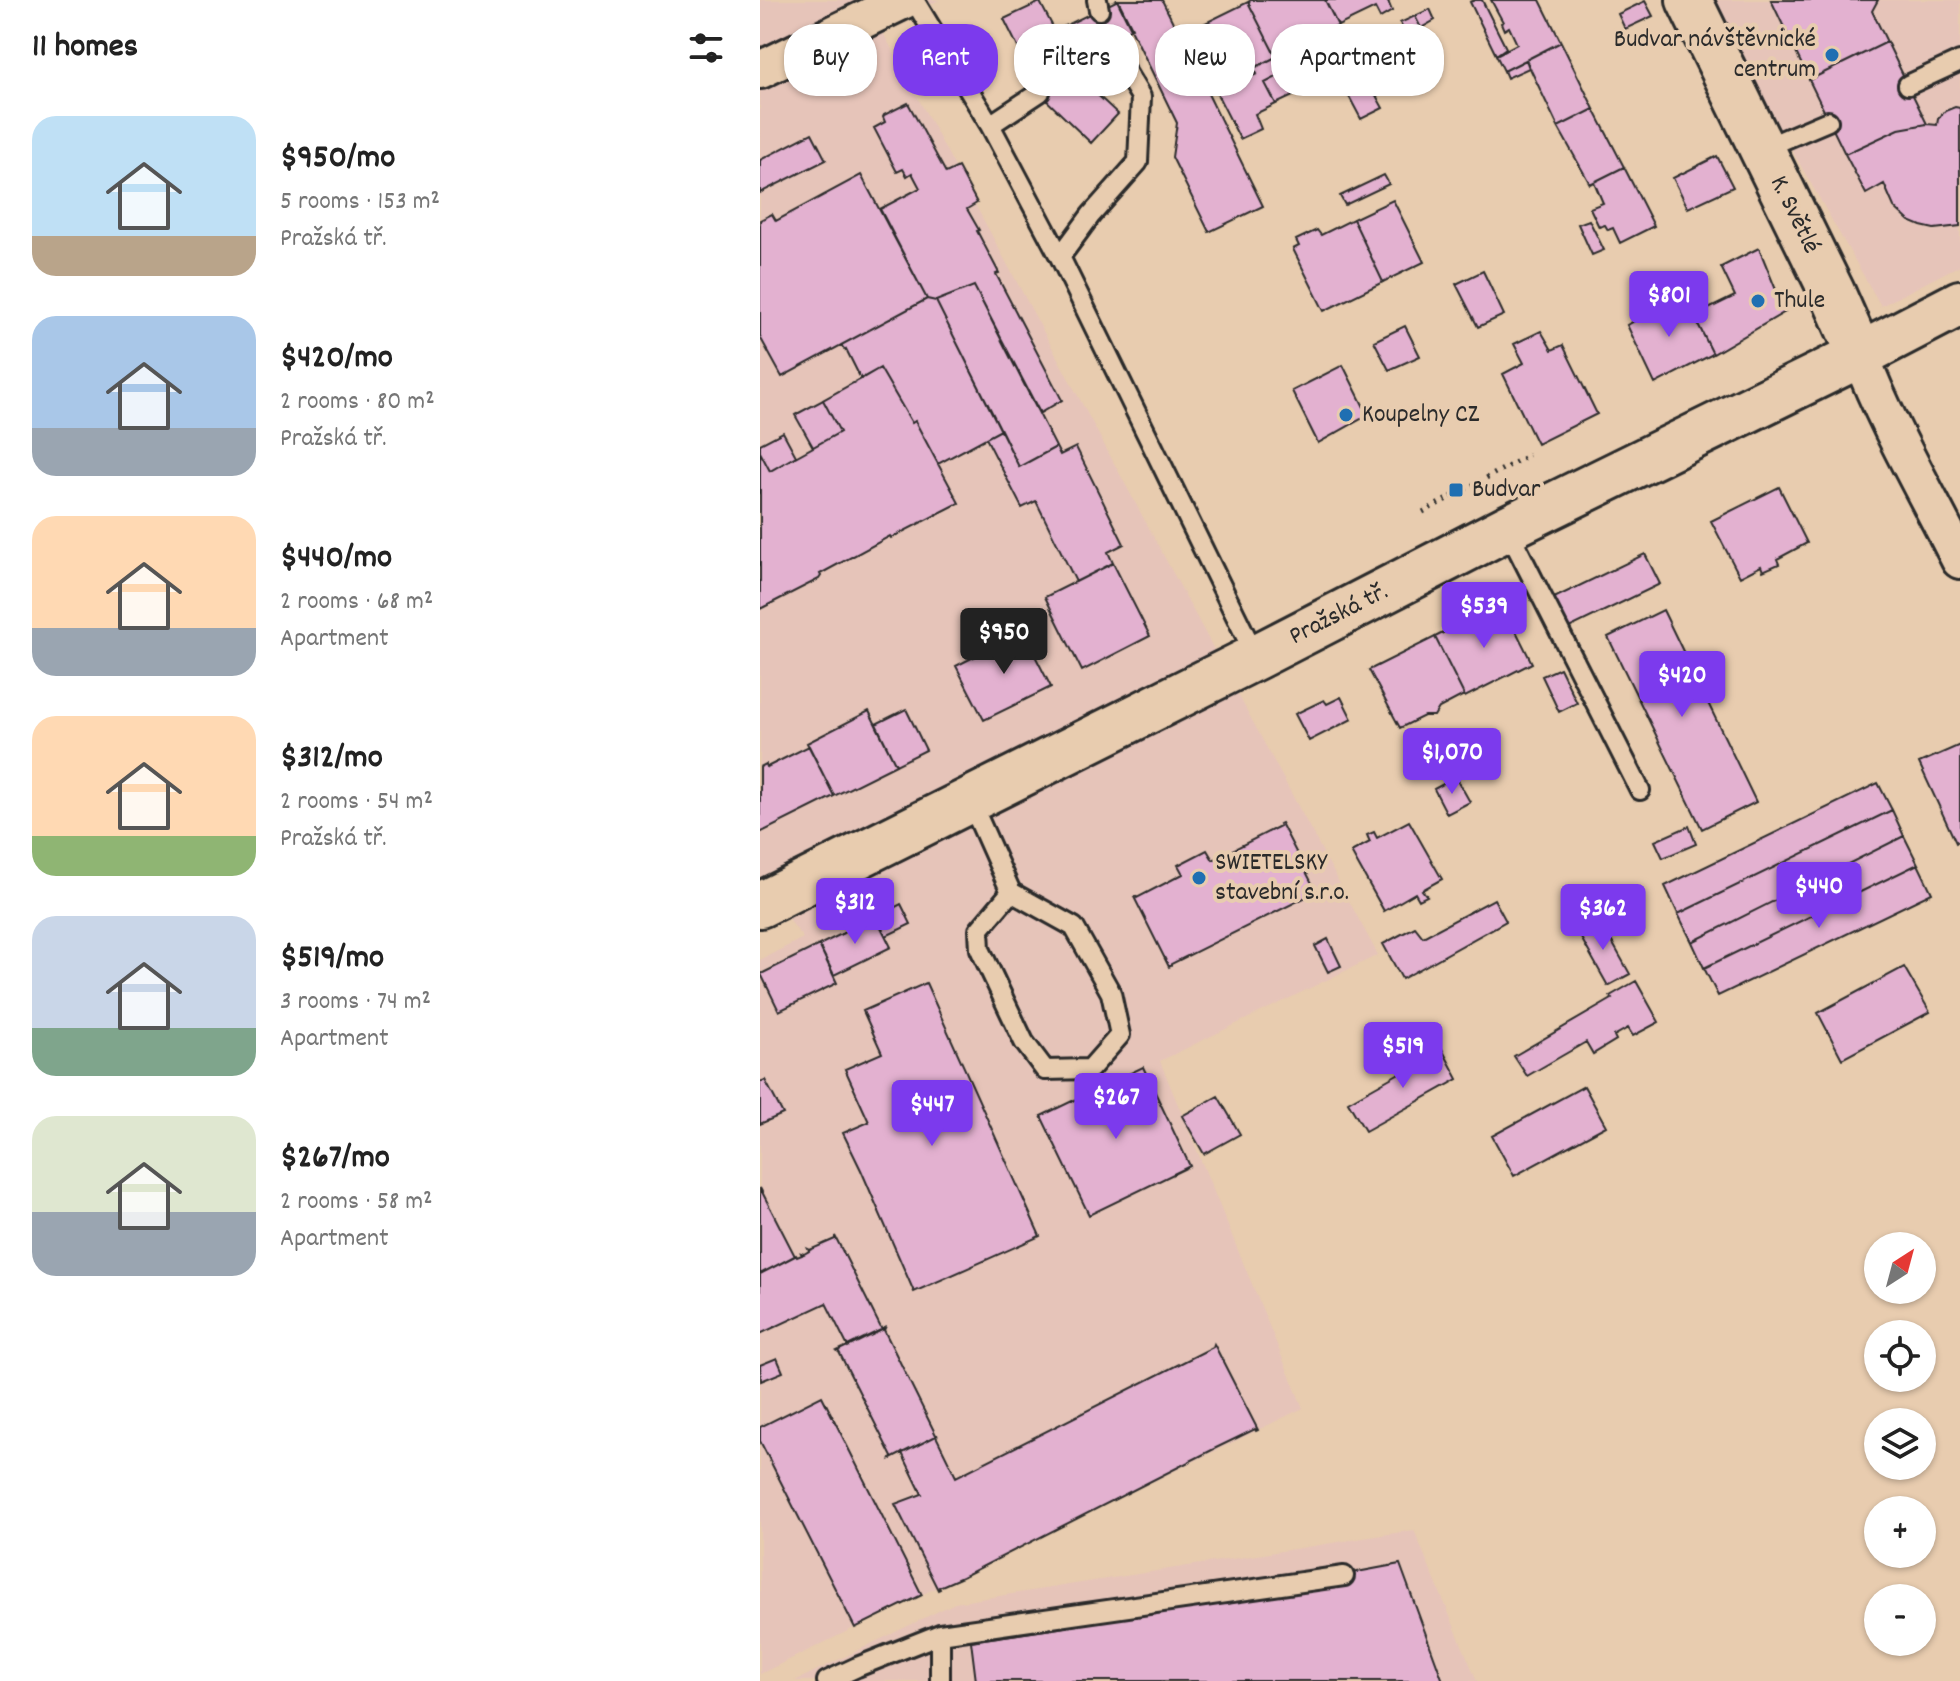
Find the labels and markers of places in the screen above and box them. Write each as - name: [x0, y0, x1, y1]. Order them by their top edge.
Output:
- place label: Budvar návštěvnické centrum: [1614, 22, 1816, 89]
- marker: Budvar návštěvnické centrum: [1823, 46, 1841, 64]
- pin: $801: [1622, 271, 1716, 339]
- place label: Thule: [1774, 283, 1825, 320]
- marker: Thule: [1749, 292, 1767, 310]
- place label: Koupelny CZ: [1362, 397, 1480, 434]
- marker: Koupelny CZ: [1337, 406, 1355, 424]
- place label: Budvar: [1472, 472, 1541, 509]
- marker: Budvar: [1447, 481, 1465, 499]
- pin: $539: [1437, 582, 1531, 650]
- pin: $950: [957, 608, 1051, 676]
- pin: $420: [1635, 651, 1729, 719]
- pin: $1,070: [1387, 728, 1517, 796]
- place label: SWIETELSKY stavební s.r.o.: [1215, 845, 1349, 912]
- pin: $440: [1772, 862, 1866, 930]
- marker: SWIETELSKY stavební s.r.o.: [1190, 869, 1208, 887]
- pin: $312: [808, 878, 902, 946]
- pin: $362: [1556, 884, 1650, 952]
- pin: $519: [1356, 1022, 1450, 1090]
- pin: $267: [1069, 1073, 1163, 1141]
- pin: $447: [885, 1080, 979, 1148]

